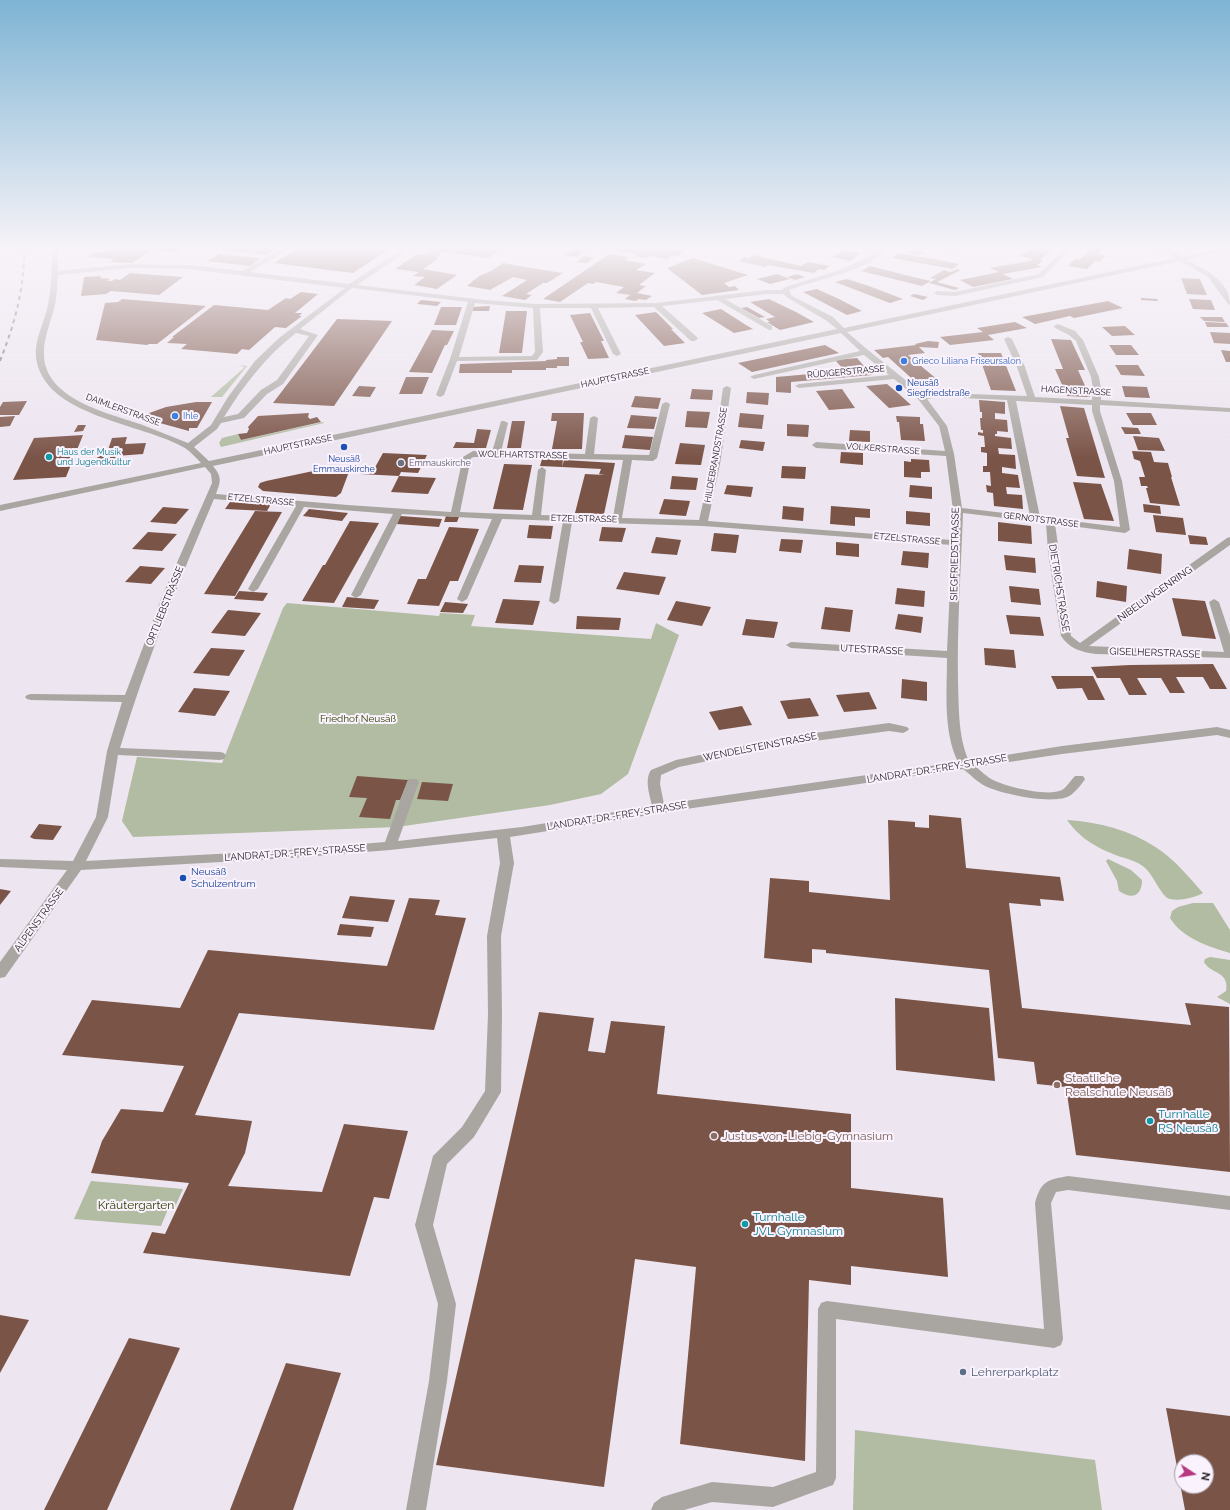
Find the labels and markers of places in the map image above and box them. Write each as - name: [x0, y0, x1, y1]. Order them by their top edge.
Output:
- marker: Grieco Liliana Friseursalon: [899, 356, 909, 366]
- place label: Grieco Liliana Friseursalon: [912, 356, 1021, 366]
- place label: Neusäß Siegfriedstraße: [907, 378, 970, 399]
- marker: Neusäß Siegfriedstraße: [894, 383, 904, 393]
- marker: Ihle: [170, 411, 180, 421]
- place label: Ihle: [183, 411, 198, 421]
- marker: Neusäß Emmauskirche: [339, 442, 349, 452]
- place label: Haus der Musik und Jugendkultur: [57, 447, 131, 468]
- marker: Haus der Musik und Jugendkultur: [44, 452, 54, 462]
- place label: Neusäß Emmauskirche: [313, 454, 375, 475]
- marker: Emmauskirche: [396, 458, 406, 468]
- place label: Emmauskirche: [409, 458, 471, 468]
- place label: Neusäß Schulzentrum: [191, 866, 255, 890]
- marker: Neusäß Schulzentrum: [178, 873, 188, 883]
- place label: Staatliche Realschule Neusäß: [1065, 1071, 1172, 1099]
- marker: Staatliche Realschule Neusäß: [1052, 1080, 1062, 1090]
- place label: Turnhalle RS Neusäß: [1158, 1107, 1218, 1135]
- marker: Turnhalle RS Neusäß: [1145, 1116, 1155, 1126]
- place label: Justus-von-Liebig-Gymnasium: [722, 1129, 893, 1143]
- marker: Justus-von-Liebig-Gymnasium: [709, 1131, 719, 1141]
- place label: Turnhalle JVL Gymnasium: [753, 1210, 843, 1238]
- marker: Turnhalle JVL Gymnasium: [740, 1219, 750, 1229]
- place label: Lehrerparkplatz: [971, 1365, 1059, 1379]
- marker: Lehrerparkplatz: [958, 1367, 968, 1377]

